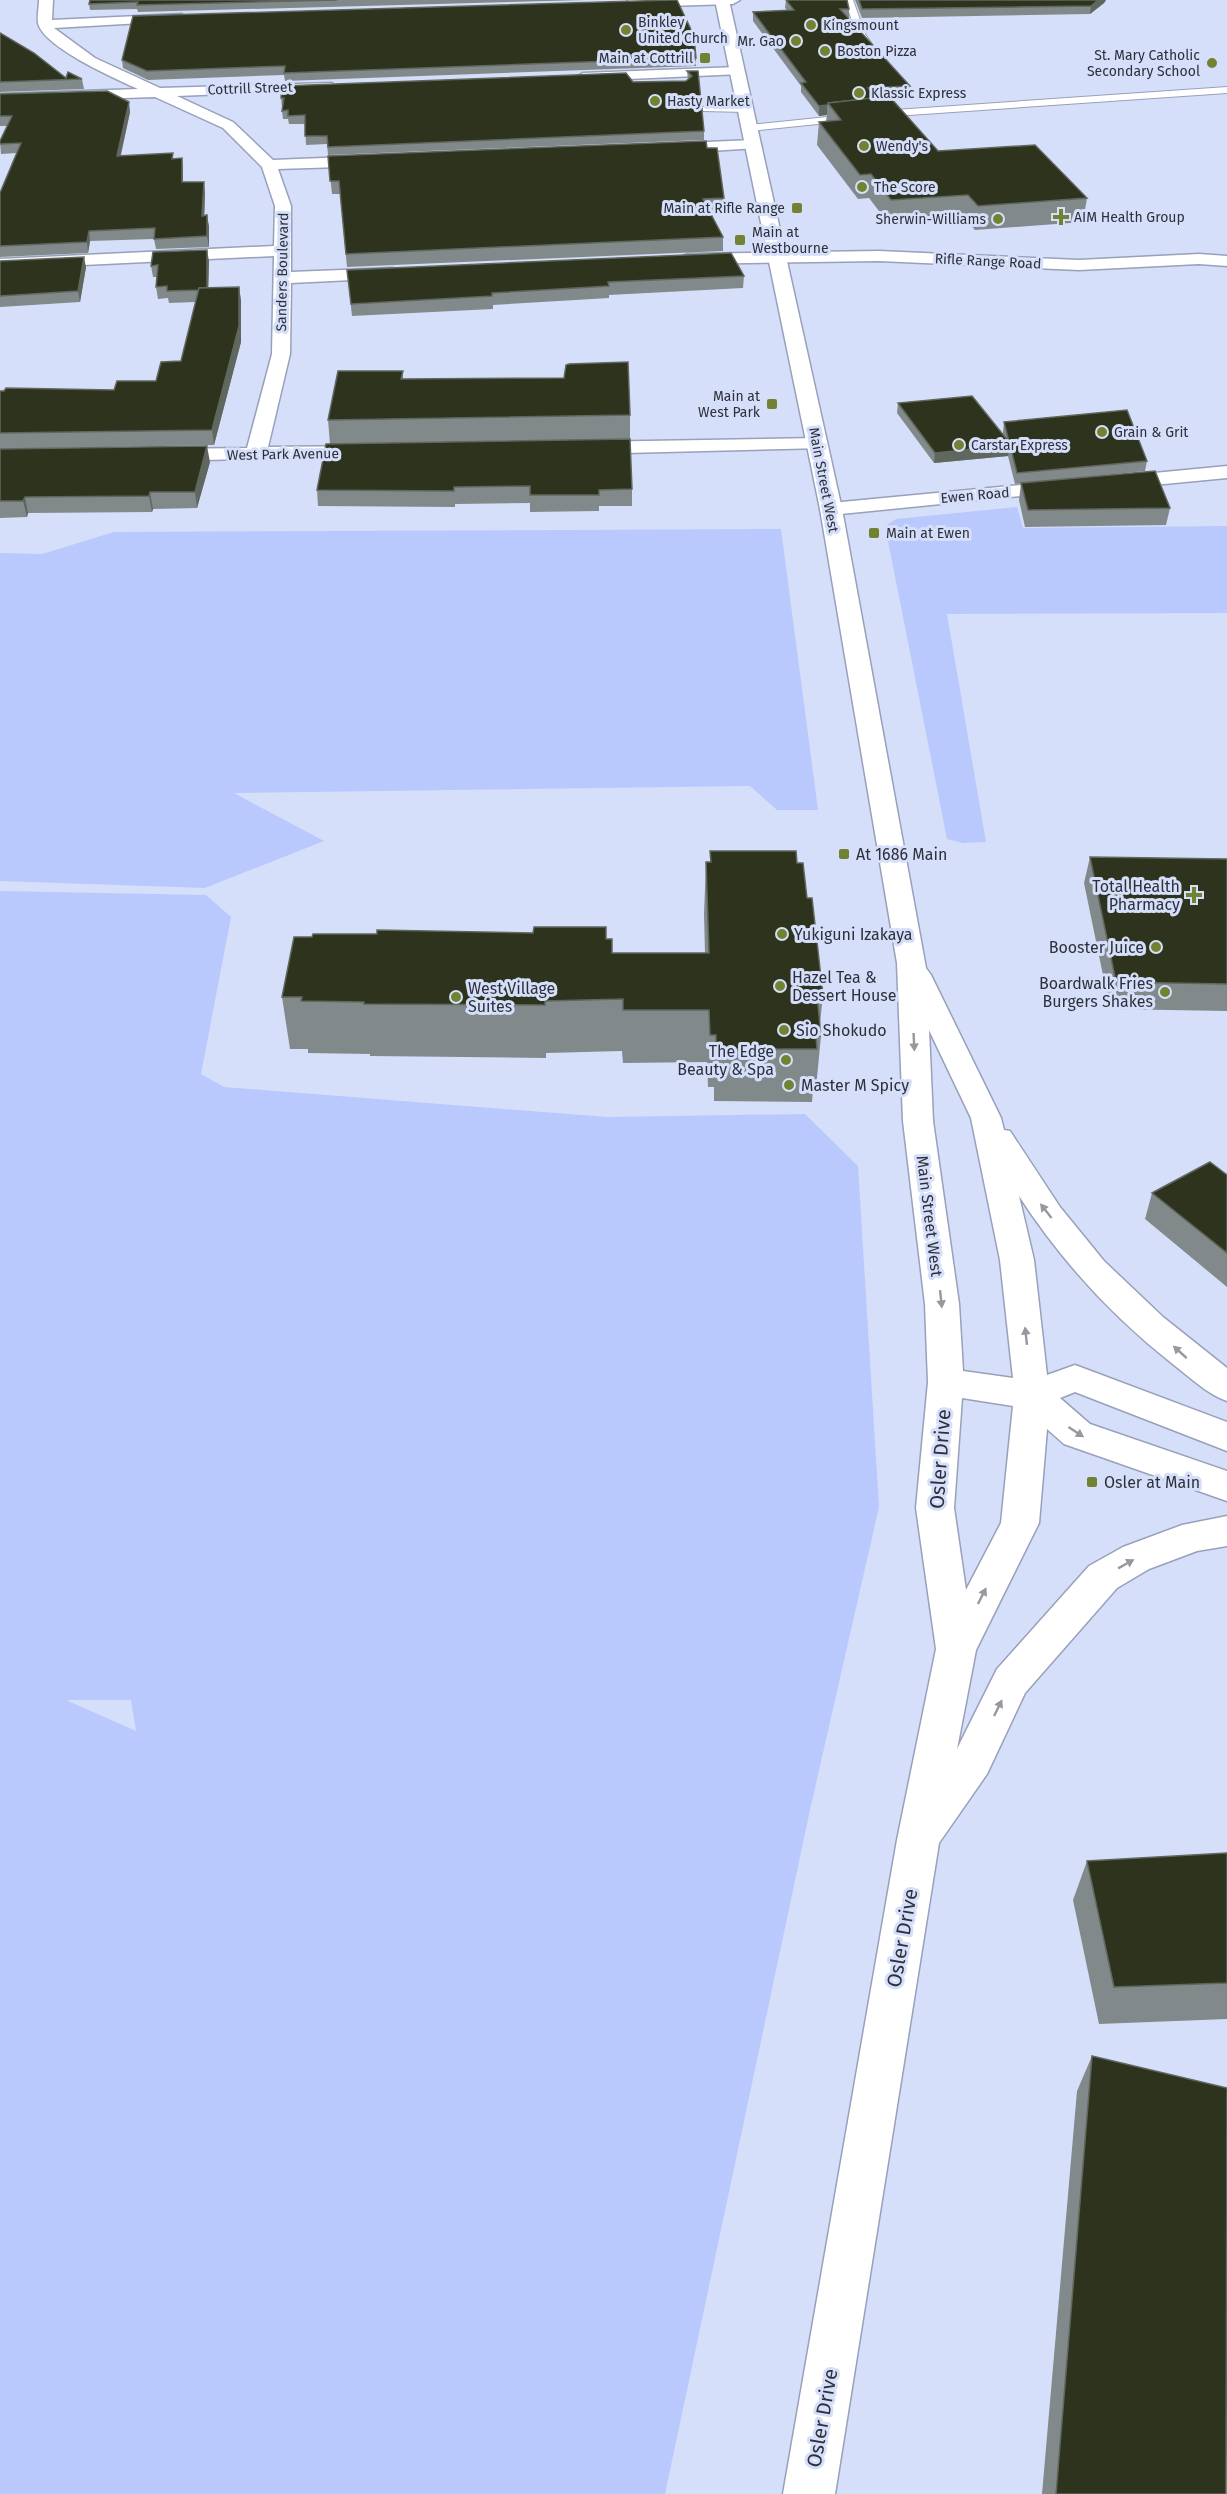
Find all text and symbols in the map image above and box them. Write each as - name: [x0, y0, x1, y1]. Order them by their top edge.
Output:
- place label: Binkley United Church: [638, 14, 728, 47]
- place label: Kingsmount: [823, 17, 900, 34]
- marker: Kingsmount: [804, 18, 818, 32]
- marker: Binkley United Church: [619, 23, 633, 37]
- place label: Mr. Gao: [737, 33, 784, 50]
- marker: Mr. Gao: [789, 34, 803, 48]
- place label: Boston Pizza: [837, 43, 917, 60]
- marker: Boston Pizza: [818, 44, 832, 58]
- place label: St. Mary Catholic Secondary School: [1087, 47, 1200, 80]
- place label: Main at Cottrill: [599, 50, 693, 67]
- marker: Main at Cottrill: [698, 51, 712, 65]
- marker: St. Mary Catholic Secondary School: [1205, 56, 1219, 70]
- street label: Cottrill Street: [207, 78, 294, 98]
- place label: Klassic Express: [871, 85, 967, 102]
- marker: Klassic Express: [852, 86, 866, 100]
- place label: Hasty Market: [667, 93, 751, 110]
- marker: Hasty Market: [648, 94, 662, 108]
- place label: Wendy's: [876, 138, 928, 155]
- marker: Wendy's: [857, 139, 871, 153]
- place label: The Score: [874, 179, 936, 196]
- marker: The Score: [855, 180, 869, 194]
- place label: Main at Rifle Range: [663, 200, 785, 217]
- marker: Main at Rifle Range: [790, 201, 804, 215]
- marker: AIM Health Group: [1052, 208, 1070, 226]
- place label: AIM Health Group: [1074, 209, 1185, 226]
- place label: Sherwin-Williams: [875, 211, 986, 228]
- street label: Sanders Boulevard: [273, 212, 292, 332]
- marker: Sherwin-Williams: [991, 212, 1005, 226]
- place label: Main at Westbourne: [752, 224, 829, 257]
- marker: Main at Westbourne: [733, 233, 747, 247]
- street label: Rifle Range Road: [934, 250, 1042, 273]
- place label: Main at West Park: [698, 388, 761, 421]
- marker: Main at West Park: [765, 397, 779, 411]
- place label: Grain & Grit: [1114, 424, 1189, 441]
- marker: Grain & Grit: [1095, 425, 1109, 439]
- street label: Main Street West: [805, 426, 842, 535]
- place label: Carstar Express: [971, 437, 1068, 454]
- marker: Carstar Express: [952, 438, 966, 452]
- street label: West Park Avenue: [227, 445, 339, 464]
- street label: Ewen Road: [940, 484, 1010, 507]
- place label: Main at Ewen: [886, 525, 970, 542]
- marker: Main at Ewen: [867, 526, 881, 540]
- place label: At 1686 Main: [856, 845, 947, 864]
- marker: At 1686 Main: [837, 847, 851, 861]
- place label: Total Health Pharmacy: [1092, 877, 1180, 914]
- marker: Total Health Pharmacy: [1185, 886, 1203, 904]
- place label: Yukiguni Izakaya: [794, 925, 913, 944]
- marker: Yukiguni Izakaya: [775, 927, 789, 941]
- place label: Booster Juice: [1049, 938, 1144, 957]
- marker: Booster Juice: [1149, 940, 1163, 954]
- place label: Hazel Tea & Dessert House: [792, 968, 896, 1005]
- place label: Boardwalk Fries Burgers Shakes: [1039, 974, 1153, 1011]
- place label: West Village Suites: [468, 979, 555, 1016]
- marker: Hazel Tea & Dessert House: [773, 979, 787, 993]
- marker: Boardwalk Fries Burgers Shakes: [1158, 985, 1172, 999]
- marker: West Village Suites: [449, 990, 463, 1004]
- place label: Sio Shokudo: [796, 1021, 887, 1040]
- marker: Sio Shokudo: [777, 1023, 791, 1037]
- one-way arrow: [910, 1033, 919, 1052]
- place label: The Edge Beauty & Spa: [677, 1042, 774, 1079]
- marker: The Edge Beauty & Spa: [779, 1053, 793, 1067]
- place label: Master M Spicy: [801, 1076, 909, 1095]
- marker: Master M Spicy: [782, 1078, 796, 1092]
- street label: Main Street West: [913, 1154, 946, 1278]
- one-way arrow: [1040, 1203, 1053, 1219]
- one-way arrow: [936, 1289, 946, 1308]
- one-way arrow: [1021, 1327, 1031, 1346]
- one-way arrow: [1173, 1345, 1188, 1359]
- street label: Osler Drive: [925, 1408, 955, 1510]
- one-way arrow: [1068, 1426, 1085, 1437]
- place label: Osler at Main: [1104, 1473, 1200, 1492]
- marker: Osler at Main: [1085, 1475, 1099, 1489]
- one-way arrow: [1118, 1559, 1135, 1569]
- one-way arrow: [977, 1588, 987, 1605]
- one-way arrow: [993, 1700, 1003, 1717]
- street label: Osler Drive: [882, 1887, 922, 1989]
- street label: Osler Drive: [802, 2367, 842, 2469]

